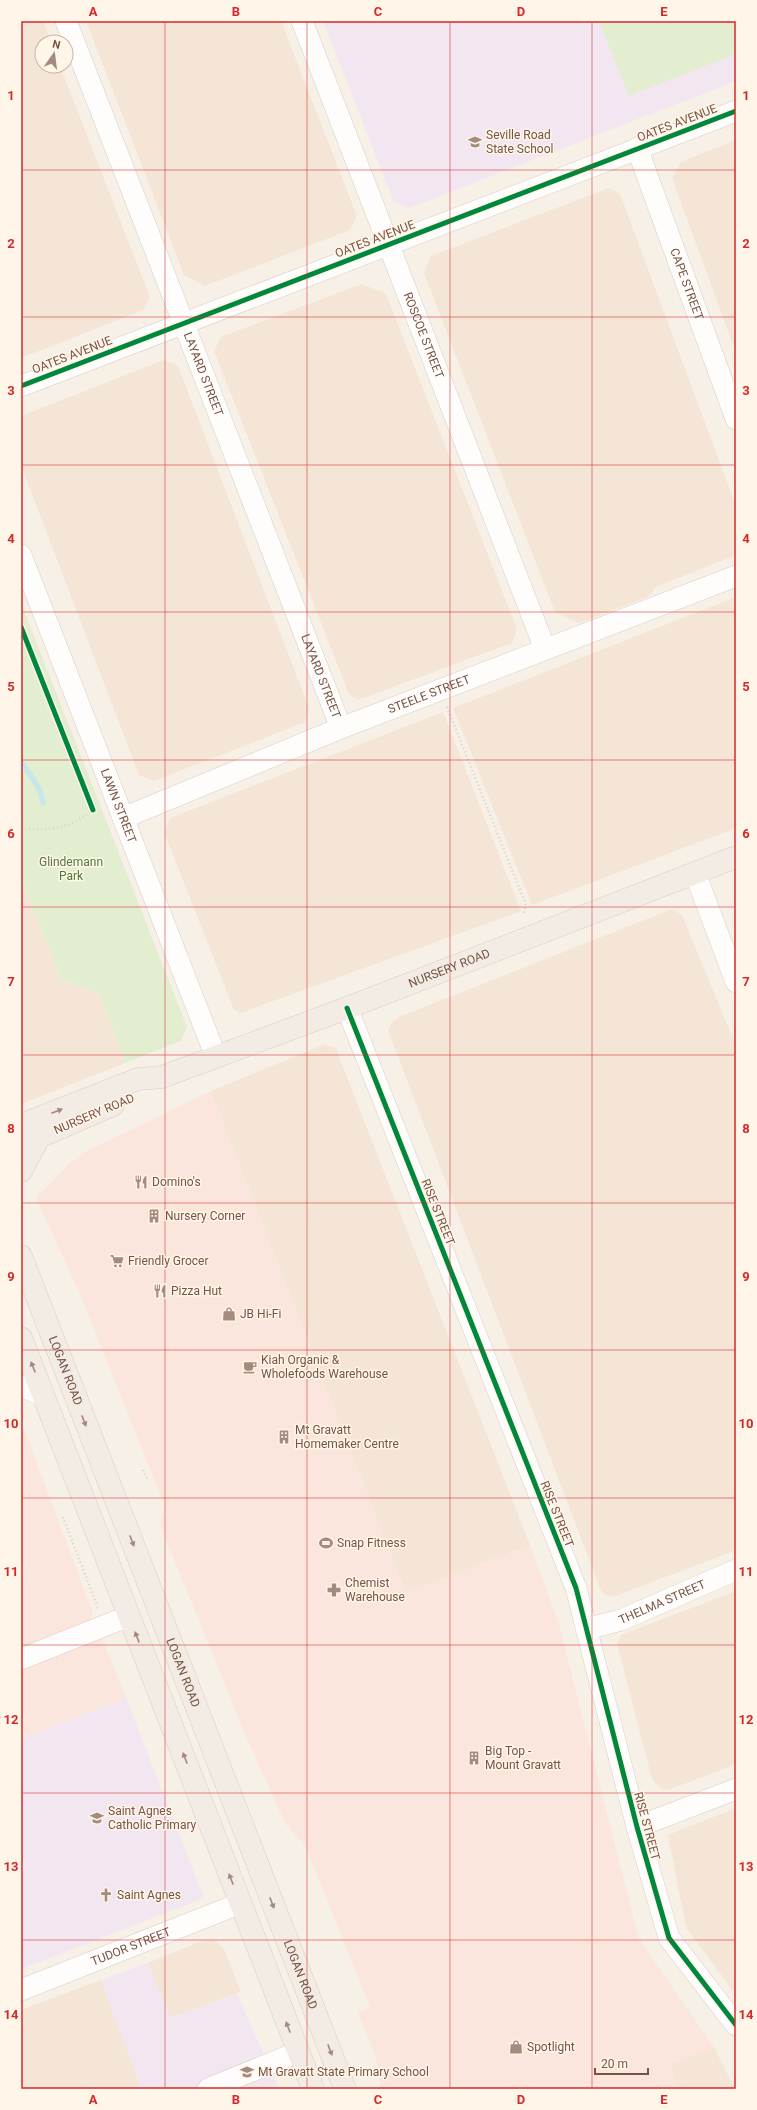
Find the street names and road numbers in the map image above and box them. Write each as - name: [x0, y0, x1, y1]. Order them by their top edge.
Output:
- street label: OATES AVENUE: [635, 101, 719, 145]
- street label: OATES AVENUE: [333, 217, 417, 261]
- street label: CAPE STREET: [667, 246, 706, 322]
- street label: ROSCOE STREET: [401, 290, 447, 380]
- street label: LAYARD STREET: [181, 330, 226, 418]
- street label: OATES AVENUE: [30, 333, 114, 377]
- street label: LAYARD STREET: [298, 632, 344, 720]
- street label: STEELE STREET: [386, 672, 472, 716]
- street label: LAWN STREET: [98, 766, 139, 845]
- street label: NURSERY ROAD: [407, 946, 492, 990]
- street label: NURSERY ROAD: [52, 1091, 137, 1137]
- street label: RISE STREET: [418, 1177, 458, 1247]
- street label: LOGAN ROAD: [46, 1334, 85, 1407]
- street label: RISE STREET: [537, 1479, 577, 1549]
- street label: THELMA STREET: [617, 1577, 708, 1627]
- street label: LOGAN ROAD: [163, 1636, 203, 1709]
- street label: RISE STREET: [631, 1790, 663, 1862]
- street label: TUDOR STREET: [89, 1925, 172, 1969]
- street label: LOGAN ROAD: [281, 1938, 320, 2011]

